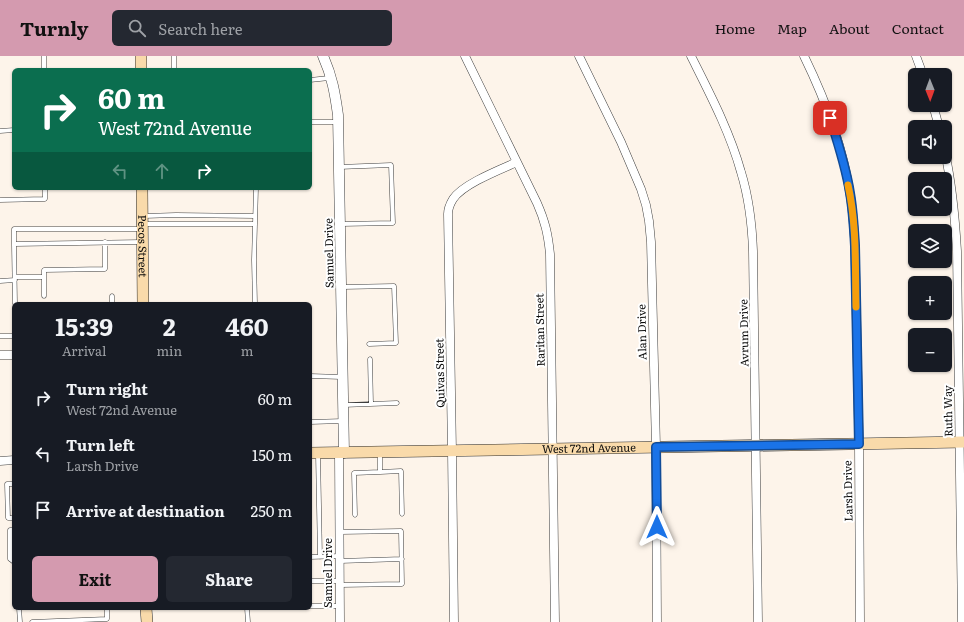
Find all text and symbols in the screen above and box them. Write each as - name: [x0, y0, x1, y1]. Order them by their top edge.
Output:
- search box: [112, 10, 392, 46]
- text: Turnly: [20, 14, 88, 42]
- icon: search: [126, 17, 148, 39]
- text: Search here: [158, 17, 242, 40]
- text: Home: [715, 18, 755, 38]
- text: Map: [777, 18, 807, 38]
- text: About: [829, 18, 870, 38]
- text: Contact: [892, 18, 944, 38]
- north arrow: [908, 68, 952, 112]
- map controls: [908, 68, 952, 372]
- text: 60 m: [98, 76, 165, 118]
- icon: right: [32, 84, 84, 136]
- pin: [813, 101, 847, 135]
- icon: arrive: [819, 107, 841, 129]
- text: West 72nd Avenue: [98, 114, 252, 141]
- button: sound: [908, 120, 952, 164]
- icon: left: [109, 160, 131, 182]
- icon: ahead: [151, 160, 173, 182]
- icon: right: [193, 160, 215, 182]
- button: search: [908, 172, 952, 216]
- street label: Pecos Street: [135, 215, 152, 278]
- street label: Samuel Drive: [319, 218, 337, 288]
- button: layers: [908, 224, 952, 268]
- button: +: [908, 276, 952, 320]
- street label: Raritan Street: [530, 293, 548, 367]
- street label: Avrum Drive: [734, 299, 752, 367]
- street label: Alan Drive: [633, 304, 649, 360]
- text: 15:39: [55, 308, 113, 343]
- text: 2: [163, 308, 176, 343]
- text: 460: [225, 308, 269, 343]
- button: −: [908, 328, 952, 372]
- street label: Quivas Street: [430, 338, 448, 408]
- text: Arrival: [62, 341, 106, 360]
- text: min: [157, 341, 182, 360]
- text: m: [241, 341, 253, 360]
- text: Turn right: [66, 377, 148, 400]
- street label: Ruth Way: [939, 384, 955, 437]
- icon: right: [32, 387, 54, 409]
- text: 60 m: [258, 387, 292, 410]
- text: West 72nd Avenue: [66, 400, 177, 419]
- text: Turn left: [66, 433, 135, 456]
- street label: West 72nd Avenue: [542, 439, 636, 456]
- icon: left: [32, 443, 54, 465]
- text: 150 m: [252, 443, 292, 466]
- text: Larsh Drive: [66, 456, 139, 475]
- street label: Larsh Drive: [838, 460, 856, 522]
- icon: arrive: [32, 499, 54, 521]
- text: Arrive at destination: [66, 499, 225, 522]
- text: 250 m: [251, 499, 292, 522]
- position arrow: [636, 506, 678, 548]
- street label: Samuel Drive: [319, 538, 335, 608]
- button: Exit: [32, 556, 158, 602]
- button: Share: [166, 556, 292, 602]

